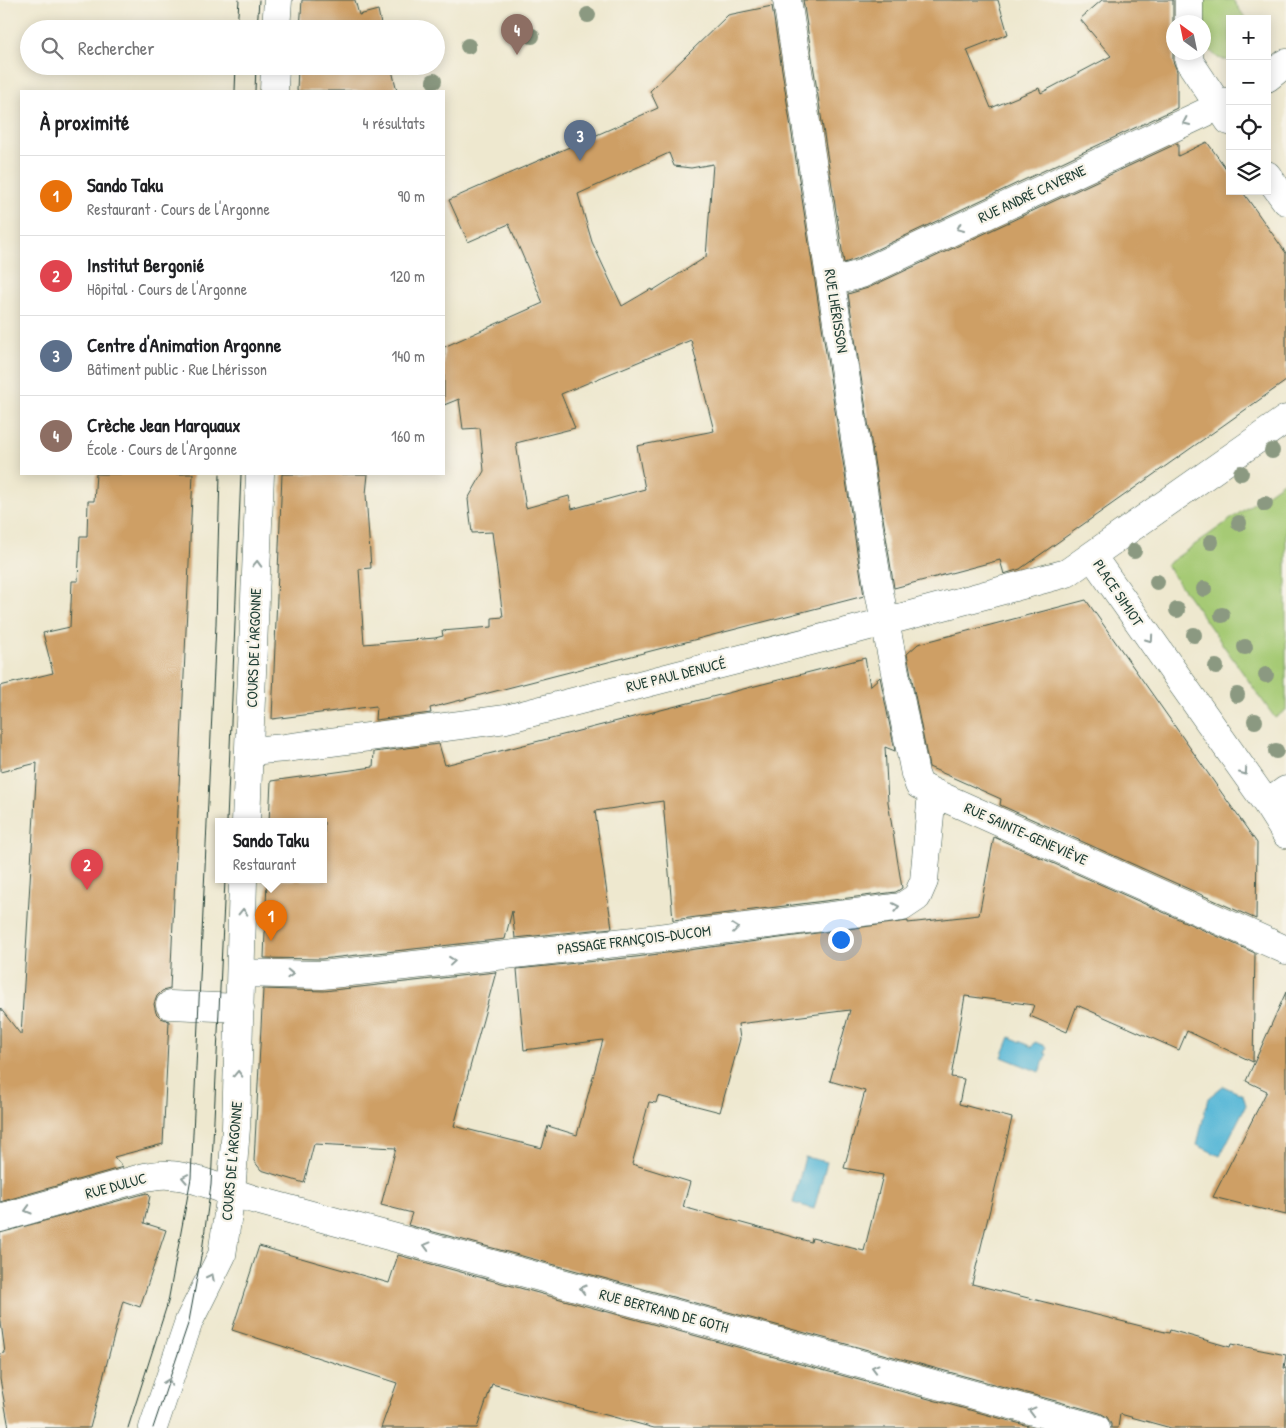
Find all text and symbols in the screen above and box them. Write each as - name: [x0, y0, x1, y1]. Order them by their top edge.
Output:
- pin: 4: [501, 14, 533, 55]
- north arrow: [1166, 15, 1211, 60]
- map controls: [1226, 15, 1271, 195]
- button: +: [1226, 15, 1271, 60]
- search box: [20, 20, 445, 75]
- icon: search: [38, 34, 66, 62]
- text: Rechercher: [78, 35, 155, 61]
- button: −: [1226, 60, 1271, 105]
- button: locate: [1226, 105, 1271, 150]
- text: À proximité: [40, 108, 129, 137]
- text: 4 résultats: [363, 112, 425, 134]
- one-way arrow: [1182, 116, 1191, 126]
- pin: 3: [564, 120, 596, 161]
- button: layers: [1226, 150, 1271, 195]
- street label: RUE ANDRÉ CAVERNE: [975, 159, 1089, 228]
- text: Sando Taku: [87, 172, 163, 198]
- text: 1: [53, 185, 59, 207]
- text: 90 m: [397, 185, 425, 207]
- text: Restaurant · Cours de l'Argonne: [87, 198, 270, 220]
- one-way arrow: [956, 222, 965, 232]
- text: Institut Bergonié: [87, 252, 204, 278]
- text: 2: [52, 265, 60, 287]
- text: 120 m: [390, 265, 425, 287]
- street label: RUE LHÉRISSON: [819, 267, 854, 354]
- text: Hôpital · Cours de l'Argonne: [87, 278, 247, 300]
- text: Centre d'Animation Argonne: [87, 332, 281, 358]
- text: 3: [52, 345, 60, 367]
- text: 140 m: [391, 345, 425, 367]
- text: Bâtiment public · Rue Lhérisson: [87, 358, 267, 380]
- text: Crèche Jean Marquaux: [87, 412, 241, 438]
- text: 4: [53, 425, 59, 447]
- text: 160 m: [391, 425, 425, 447]
- text: École · Cours de l'Argonne: [87, 438, 237, 460]
- street label: PLACE SIMIOT: [1088, 555, 1149, 631]
- one-way arrow: [252, 560, 263, 568]
- street label: COURS DE L'ARGONNE: [241, 588, 266, 708]
- one-way arrow: [1144, 633, 1153, 643]
- street label: RUE PAUL DENUCÉ: [624, 652, 728, 697]
- one-way arrow: [1238, 766, 1247, 776]
- street label: RUE SAINTE-GENEVIÈVE: [961, 797, 1091, 870]
- popup: [215, 818, 327, 883]
- text: Sando Taku: [233, 827, 309, 853]
- pin: 2: [71, 849, 103, 890]
- text: Restaurant: [233, 853, 296, 875]
- pin: 1: [255, 900, 287, 941]
- one-way arrow: [891, 902, 900, 912]
- one-way arrow: [238, 908, 248, 916]
- street label: PASSAGE FRANÇOIS-DUCOM: [556, 920, 712, 959]
- one-way arrow: [731, 923, 739, 934]
- your location: [828, 927, 854, 953]
- one-way arrow: [448, 956, 456, 967]
- one-way arrow: [286, 969, 294, 980]
- one-way arrow: [232, 1070, 243, 1078]
- street label: COURS DE L'ARGONNE: [216, 1100, 247, 1221]
- street label: RUE DULUC: [83, 1167, 149, 1204]
- one-way arrow: [181, 1173, 189, 1183]
- one-way arrow: [24, 1205, 32, 1215]
- one-way arrow: [423, 1242, 431, 1252]
- one-way arrow: [205, 1274, 215, 1283]
- street label: RUE BERTRAND DE GOTH: [597, 1283, 731, 1338]
- one-way arrow: [579, 1284, 588, 1295]
- one-way arrow: [871, 1363, 880, 1374]
- one-way arrow: [163, 1378, 173, 1387]
- one-way arrow: [1029, 1406, 1037, 1416]

